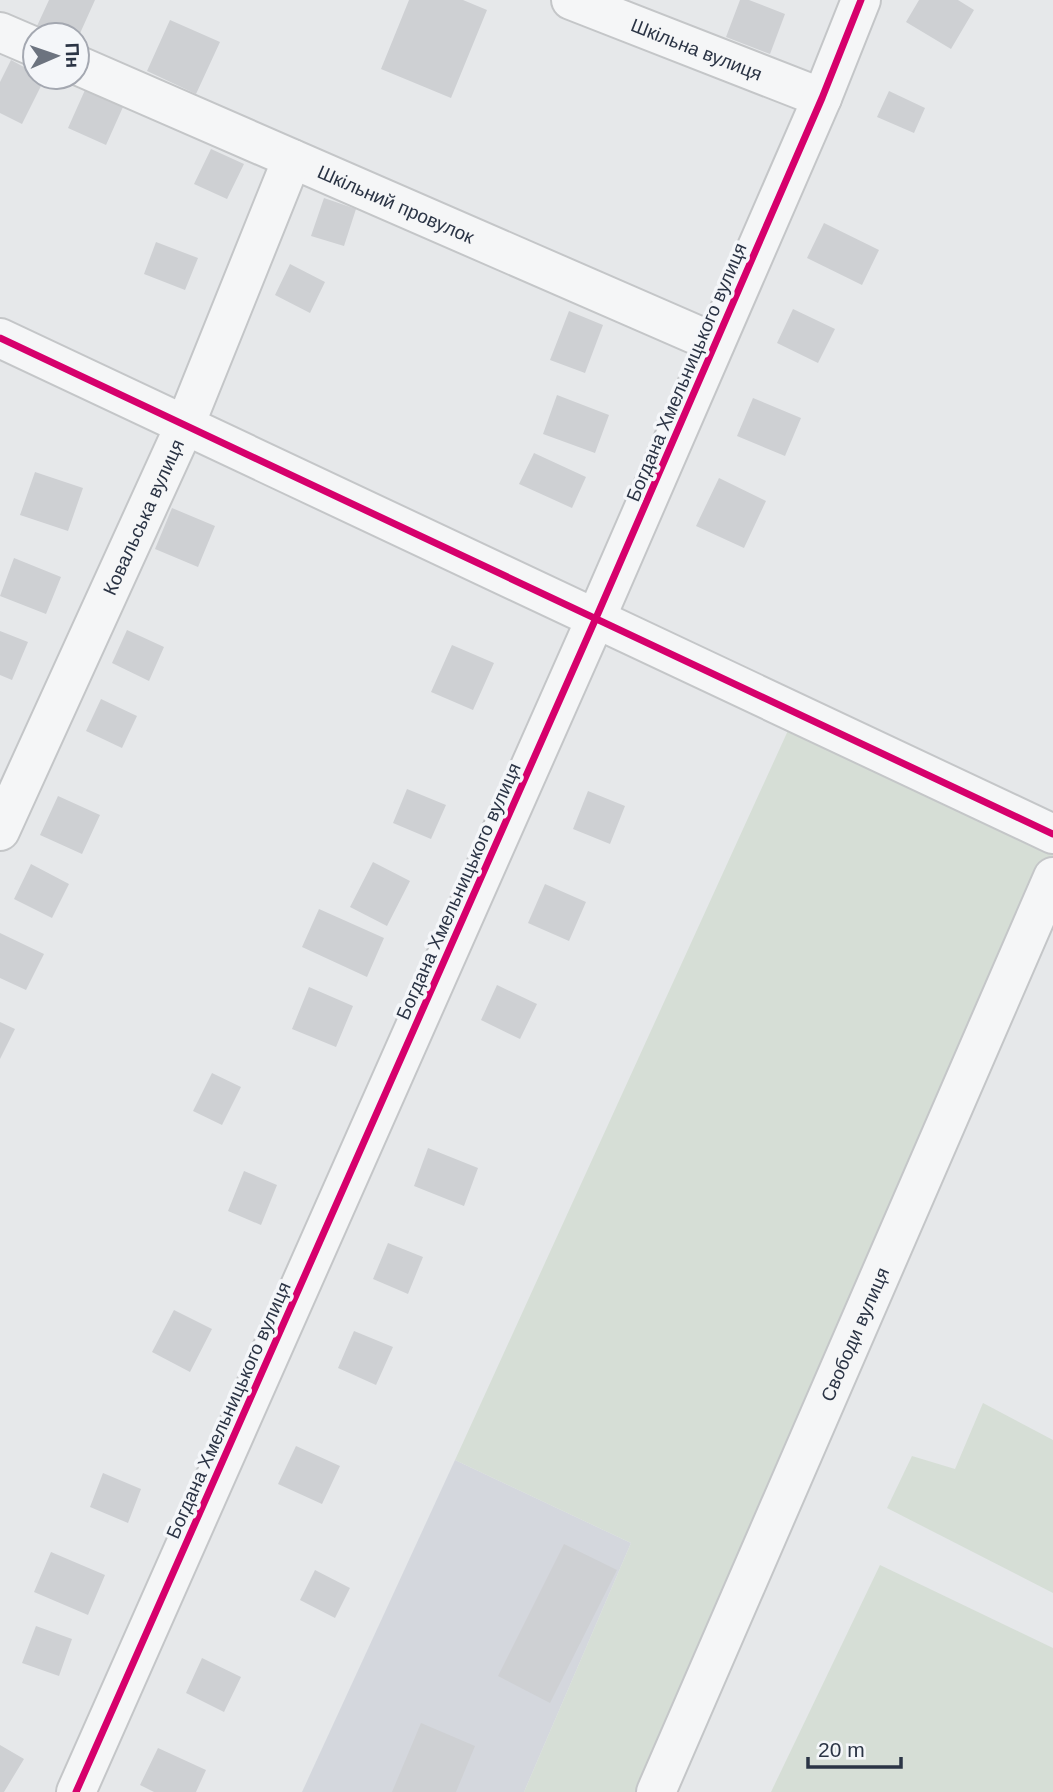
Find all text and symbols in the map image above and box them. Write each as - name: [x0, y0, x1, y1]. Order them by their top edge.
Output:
- street label: Шкільна вулиця: [628, 15, 765, 85]
- north arrow: [21, 21, 91, 91]
- text: Пн: [62, 42, 83, 68]
- street label: Шкільний провулок: [314, 161, 478, 248]
- street label: Богдана Хмельницького вулиця: [622, 240, 751, 505]
- street label: Ковальська вулиця: [99, 436, 188, 598]
- street label: Богдана Хмельницького вулиця: [392, 760, 525, 1023]
- street label: Свободи вулиця: [817, 1264, 893, 1405]
- street label: Богдана Хмельницького вулиця: [162, 1279, 295, 1542]
- scale bar: [808, 1726, 901, 1770]
- text: 20 m: [818, 1738, 865, 1761]

